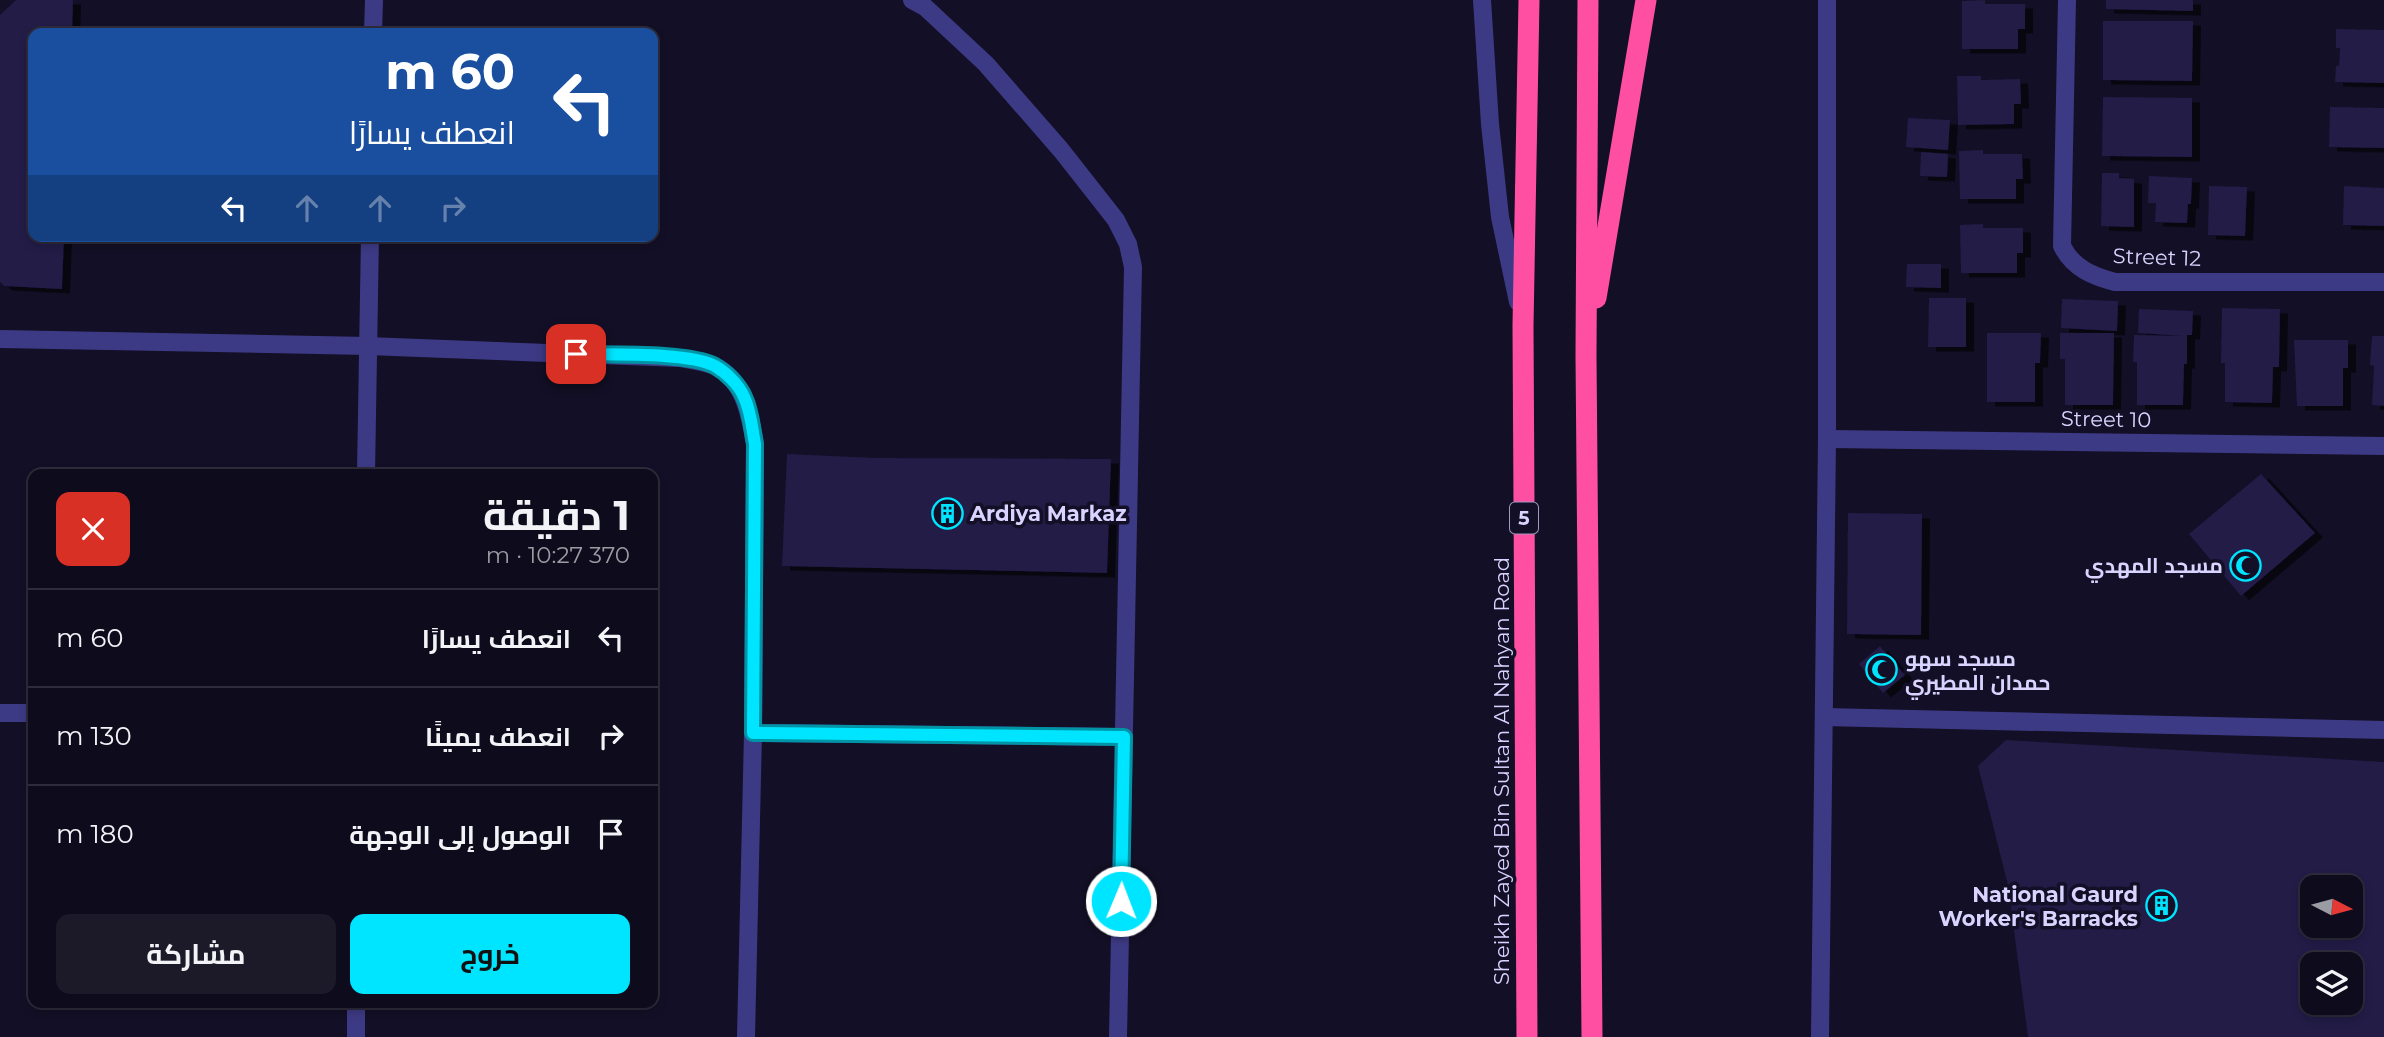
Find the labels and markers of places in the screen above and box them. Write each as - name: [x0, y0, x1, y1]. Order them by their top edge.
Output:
- pin: [546, 324, 606, 384]
- building icon: Ardiya Markaz: [930, 496, 964, 530]
- place label: Ardiya Markaz: [969, 501, 1127, 526]
- mosque icon: مسجد المهدي: [2229, 548, 2263, 582]
- place label: مسجد المهدي: [2085, 553, 2223, 583]
- place label: مسجد سهو حمدان المطيري: [1905, 646, 2050, 700]
- mosque icon: مسجد سهو حمدان المطيري: [1865, 653, 1899, 687]
- place label: National Gaurd Worker's Barracks: [1938, 882, 2138, 931]
- building icon: National Gaurd Worker's Barracks: [2144, 889, 2178, 923]

